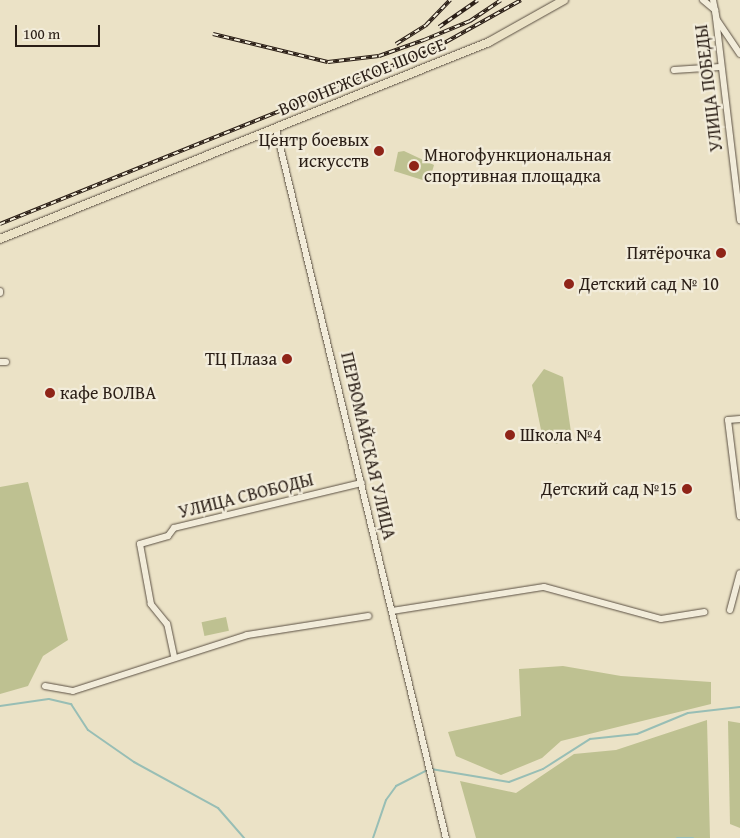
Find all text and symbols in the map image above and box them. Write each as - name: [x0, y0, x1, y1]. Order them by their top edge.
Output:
- scale bar: [18, 15, 102, 47]
- text: 100 m: [23, 23, 60, 44]
- street label: УЛИЦА ПОБЕДЫ: [690, 23, 728, 153]
- street label: ВОРОНЕЖСКОЕ ШОССЕ: [275, 34, 449, 120]
- place label: Центр боевых искусств: [259, 130, 369, 172]
- marker: Центр боевых искусств: [373, 145, 385, 157]
- place label: Многофункциональная спортивная площадка: [424, 145, 611, 188]
- marker: Многофункциональная спортивная площадка: [408, 160, 420, 172]
- place label: Пятёрочка: [627, 242, 711, 264]
- marker: Пятёрочка: [715, 247, 727, 259]
- place label: Детский сад № 10: [579, 273, 719, 295]
- marker: Детский сад № 10: [563, 278, 575, 290]
- place label: ТЦ Плаза: [205, 348, 277, 370]
- street label: ПЕРВОМАЙСКАЯ УЛИЦА: [336, 350, 400, 542]
- marker: ТЦ Плаза: [281, 353, 293, 365]
- place label: кафе ВОЛВА: [60, 382, 156, 404]
- marker: кафе ВОЛВА: [44, 387, 56, 399]
- place label: Школа №4: [520, 424, 602, 446]
- marker: Школа №4: [504, 429, 516, 441]
- street label: УЛИЦА СВОБОДЫ: [176, 469, 316, 523]
- place label: Детский сад №15: [541, 478, 677, 500]
- marker: Детский сад №15: [681, 483, 693, 495]

